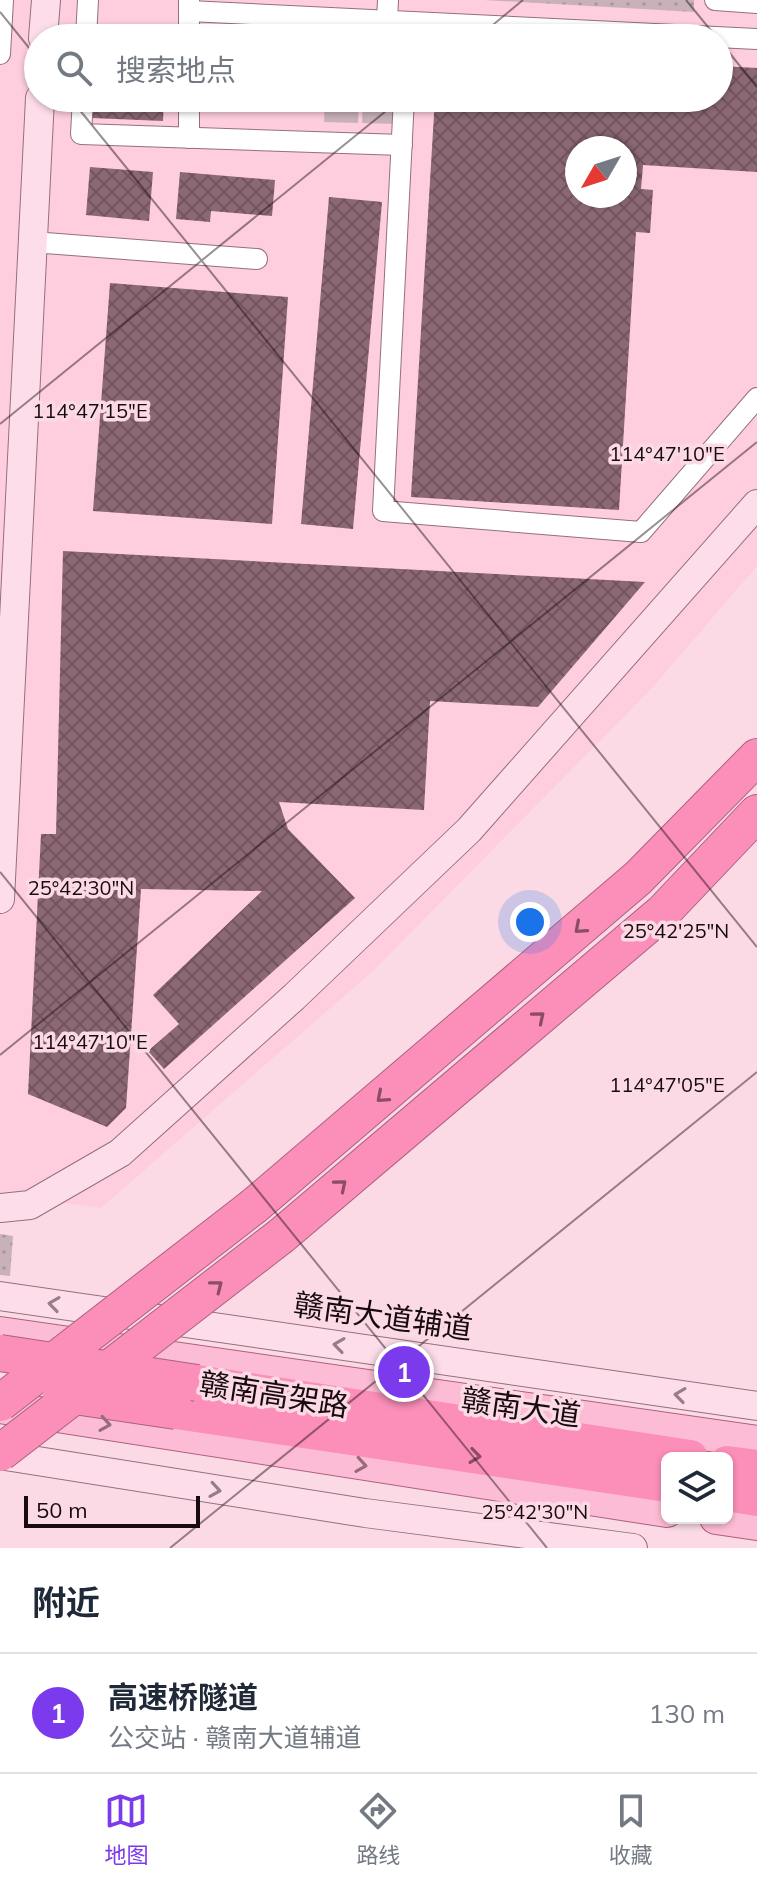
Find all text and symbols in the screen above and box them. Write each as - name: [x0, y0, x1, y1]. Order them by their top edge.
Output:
- search box: [24, 24, 733, 112]
- icon: search: [52, 46, 96, 90]
- text: 搜索地点: [116, 51, 236, 89]
- north arrow: [565, 136, 637, 208]
- text: 114°47'15"E: [32, 398, 148, 423]
- text: 114°47'10"E: [609, 441, 725, 466]
- text: 25°42'30"N: [28, 875, 134, 900]
- your location: [510, 902, 550, 942]
- one-way arrow: [575, 918, 589, 933]
- text: 25°42'25"N: [623, 918, 729, 943]
- one-way arrow: [530, 1012, 544, 1027]
- text: 114°47'10"E: [32, 1029, 148, 1054]
- text: 114°47'05"E: [609, 1072, 725, 1097]
- one-way arrow: [377, 1087, 392, 1102]
- one-way arrow: [332, 1181, 346, 1195]
- one-way arrow: [208, 1281, 223, 1295]
- street label: 赣南大道辅道: [291, 1285, 475, 1347]
- one-way arrow: [48, 1296, 61, 1313]
- one-way arrow: [333, 1337, 346, 1354]
- pin: 1: [378, 1342, 430, 1402]
- street label: 赣南高架路: [197, 1364, 351, 1425]
- street label: 赣南大道: [459, 1380, 583, 1434]
- one-way arrow: [673, 1387, 687, 1404]
- one-way arrow: [98, 1415, 111, 1432]
- one-way arrow: [468, 1447, 482, 1464]
- map controls: [661, 1452, 733, 1524]
- button: layers: [661, 1452, 733, 1524]
- one-way arrow: [355, 1456, 368, 1473]
- one-way arrow: [208, 1480, 222, 1497]
- scale bar: [24, 1492, 200, 1528]
- text: 50 m: [36, 1496, 87, 1524]
- text: 25°42'30"N: [482, 1499, 588, 1524]
- text: 附近: [32, 1581, 100, 1624]
- text: 高速桥隧道: [108, 1678, 258, 1716]
- text: 1: [50, 1697, 66, 1730]
- text: 130 m: [649, 1697, 725, 1730]
- text: 公交站 · 赣南大道辅道: [108, 1721, 362, 1754]
- tab: 地图: [104, 1789, 148, 1869]
- tab: 路线: [356, 1789, 401, 1869]
- tab: 收藏: [609, 1789, 653, 1869]

